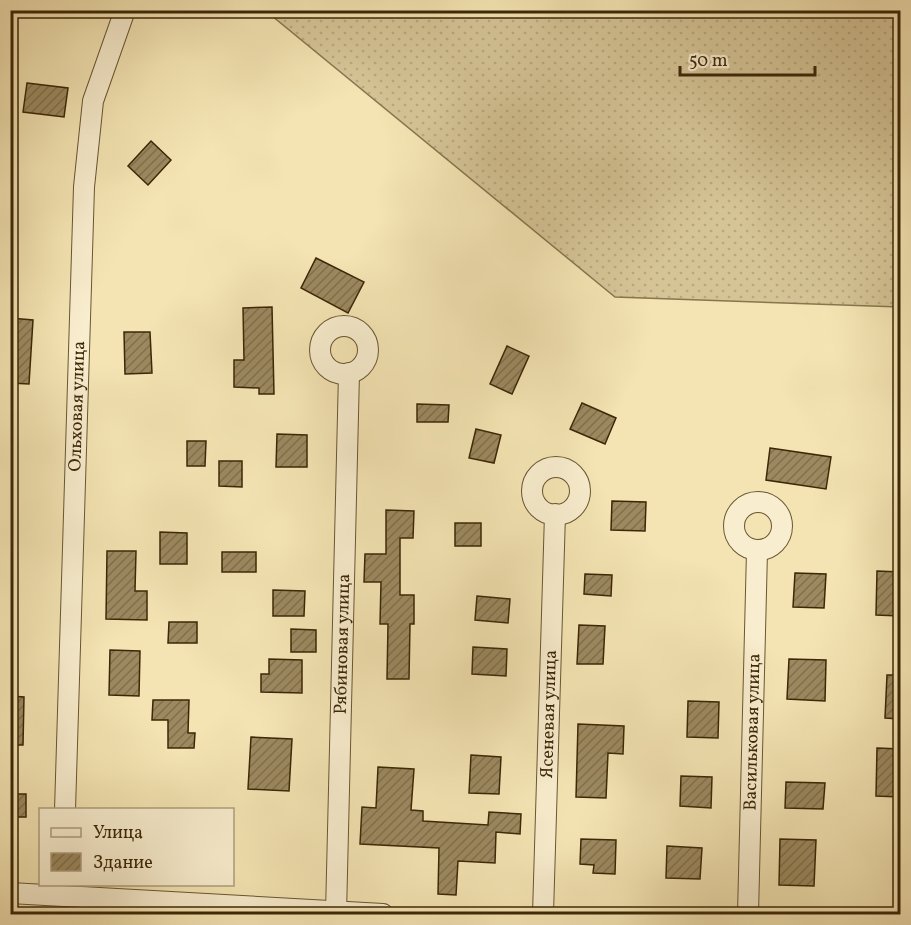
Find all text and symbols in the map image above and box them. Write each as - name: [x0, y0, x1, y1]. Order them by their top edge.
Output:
- scale bar: [680, 39, 815, 77]
- text: 50 m: [689, 49, 728, 74]
- street label: Ольховая улица: [63, 340, 92, 472]
- street label: Рябиновая улица: [328, 573, 357, 715]
- street label: Ясеневая улица: [535, 650, 563, 779]
- street label: Васильковая улица: [738, 653, 767, 811]
- legend: [39, 808, 234, 886]
- text: Улица: [93, 821, 143, 846]
- text: Здание: [93, 851, 153, 876]

